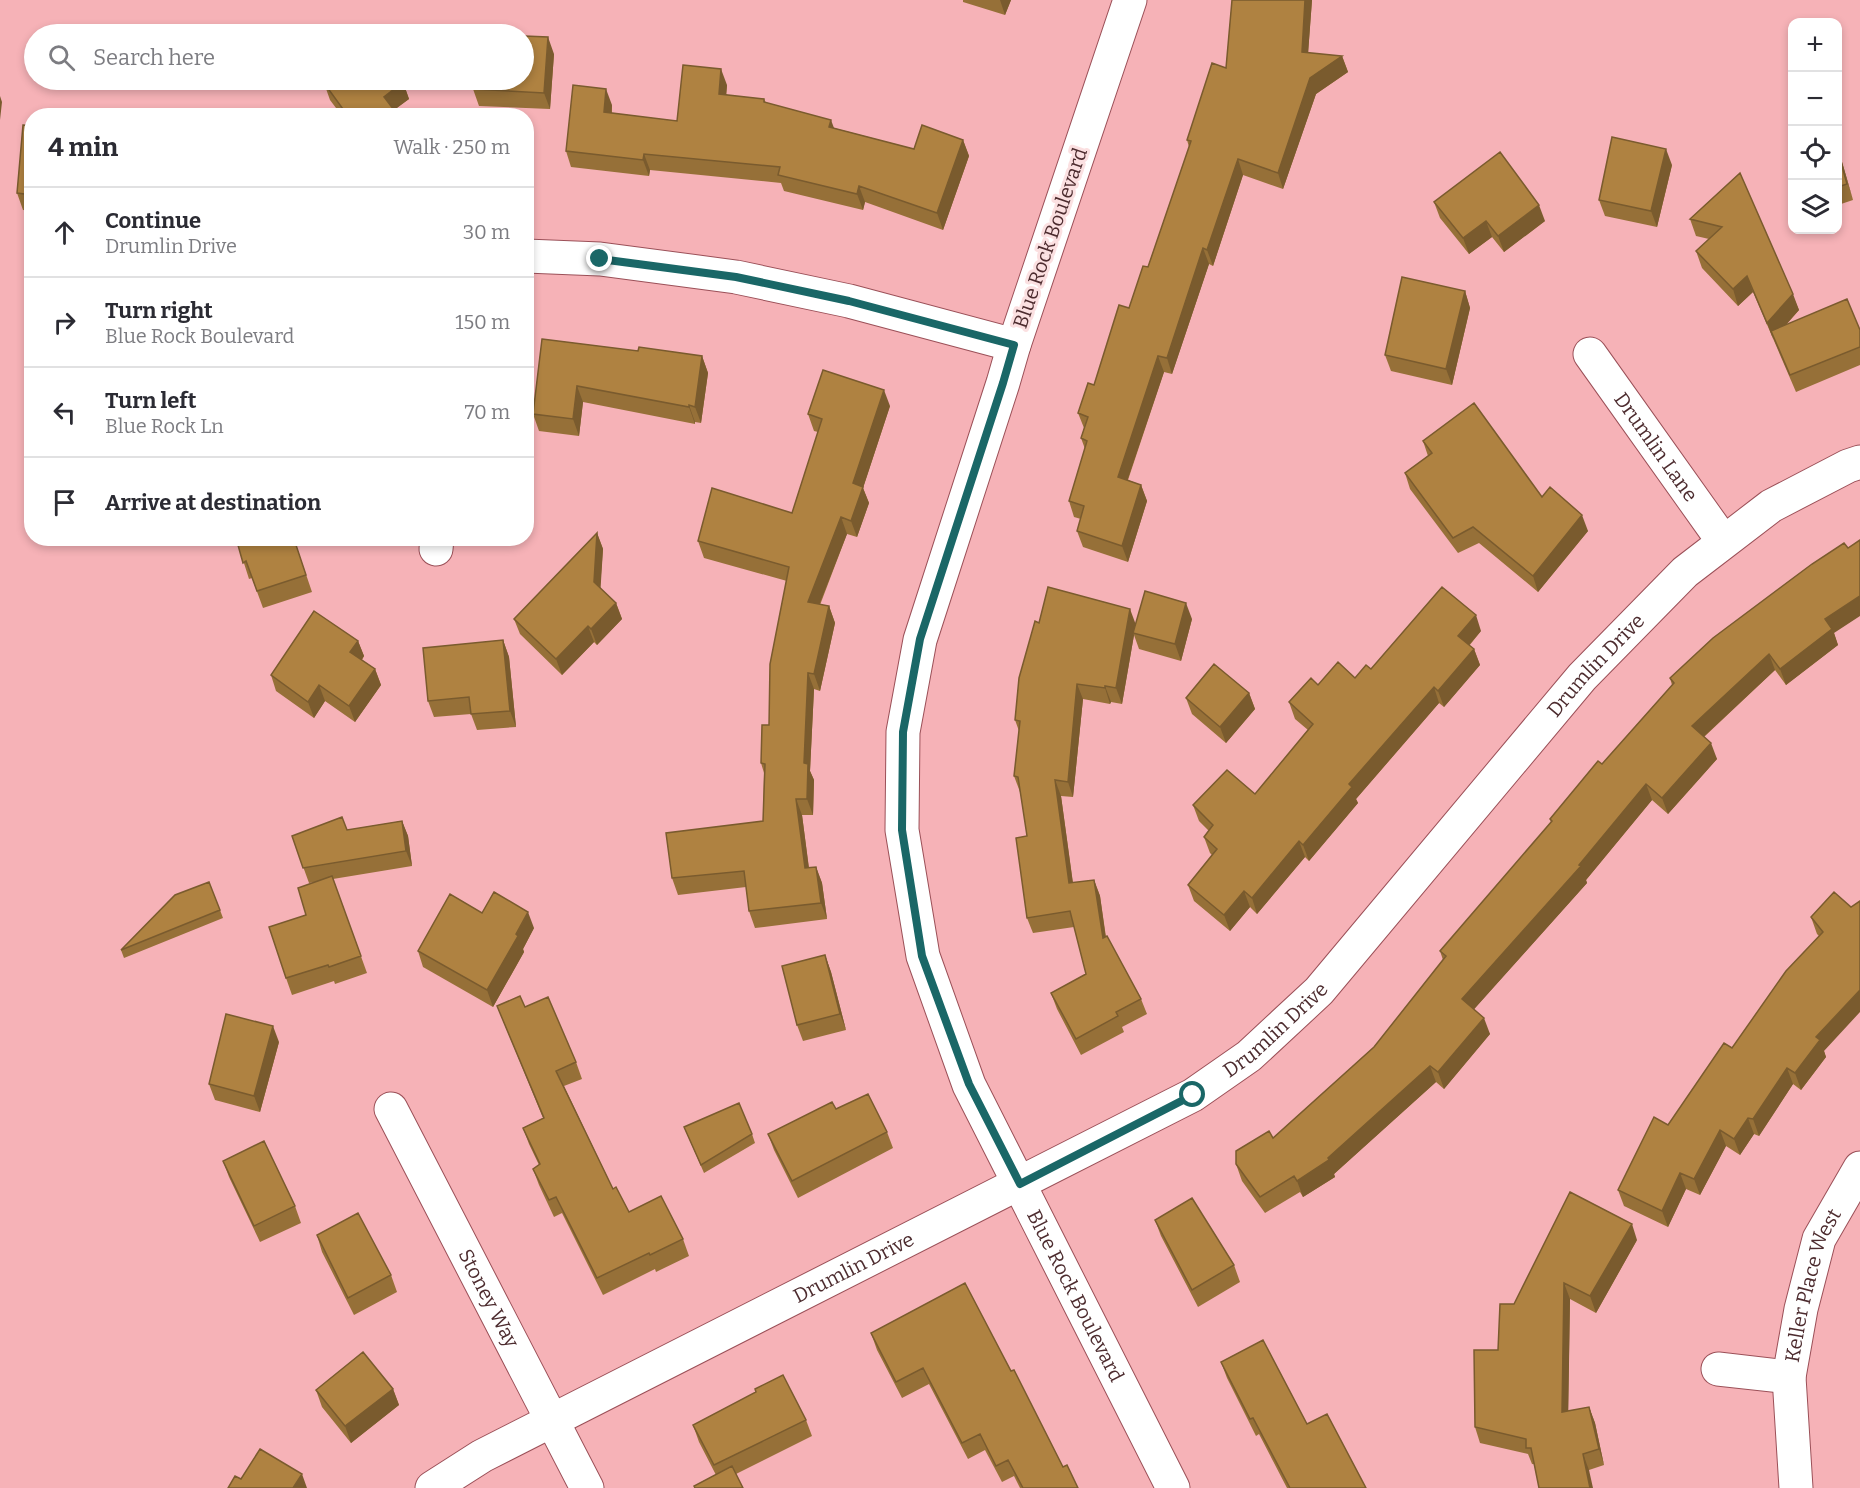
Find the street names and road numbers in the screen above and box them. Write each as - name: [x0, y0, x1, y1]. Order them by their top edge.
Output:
- street label: Blue Rock Boulevard: [1008, 144, 1092, 331]
- street label: Drumlin Lane: [1609, 388, 1703, 506]
- street label: Drumlin Drive: [1542, 609, 1649, 722]
- street label: Drumlin Drive: [1218, 978, 1333, 1082]
- street label: Keller Place West: [1780, 1204, 1846, 1364]
- street label: Blue Rock Boulevard: [1022, 1206, 1129, 1386]
- street label: Drumlin Drive: [789, 1227, 918, 1308]
- street label: Stoney Way: [453, 1245, 524, 1352]

